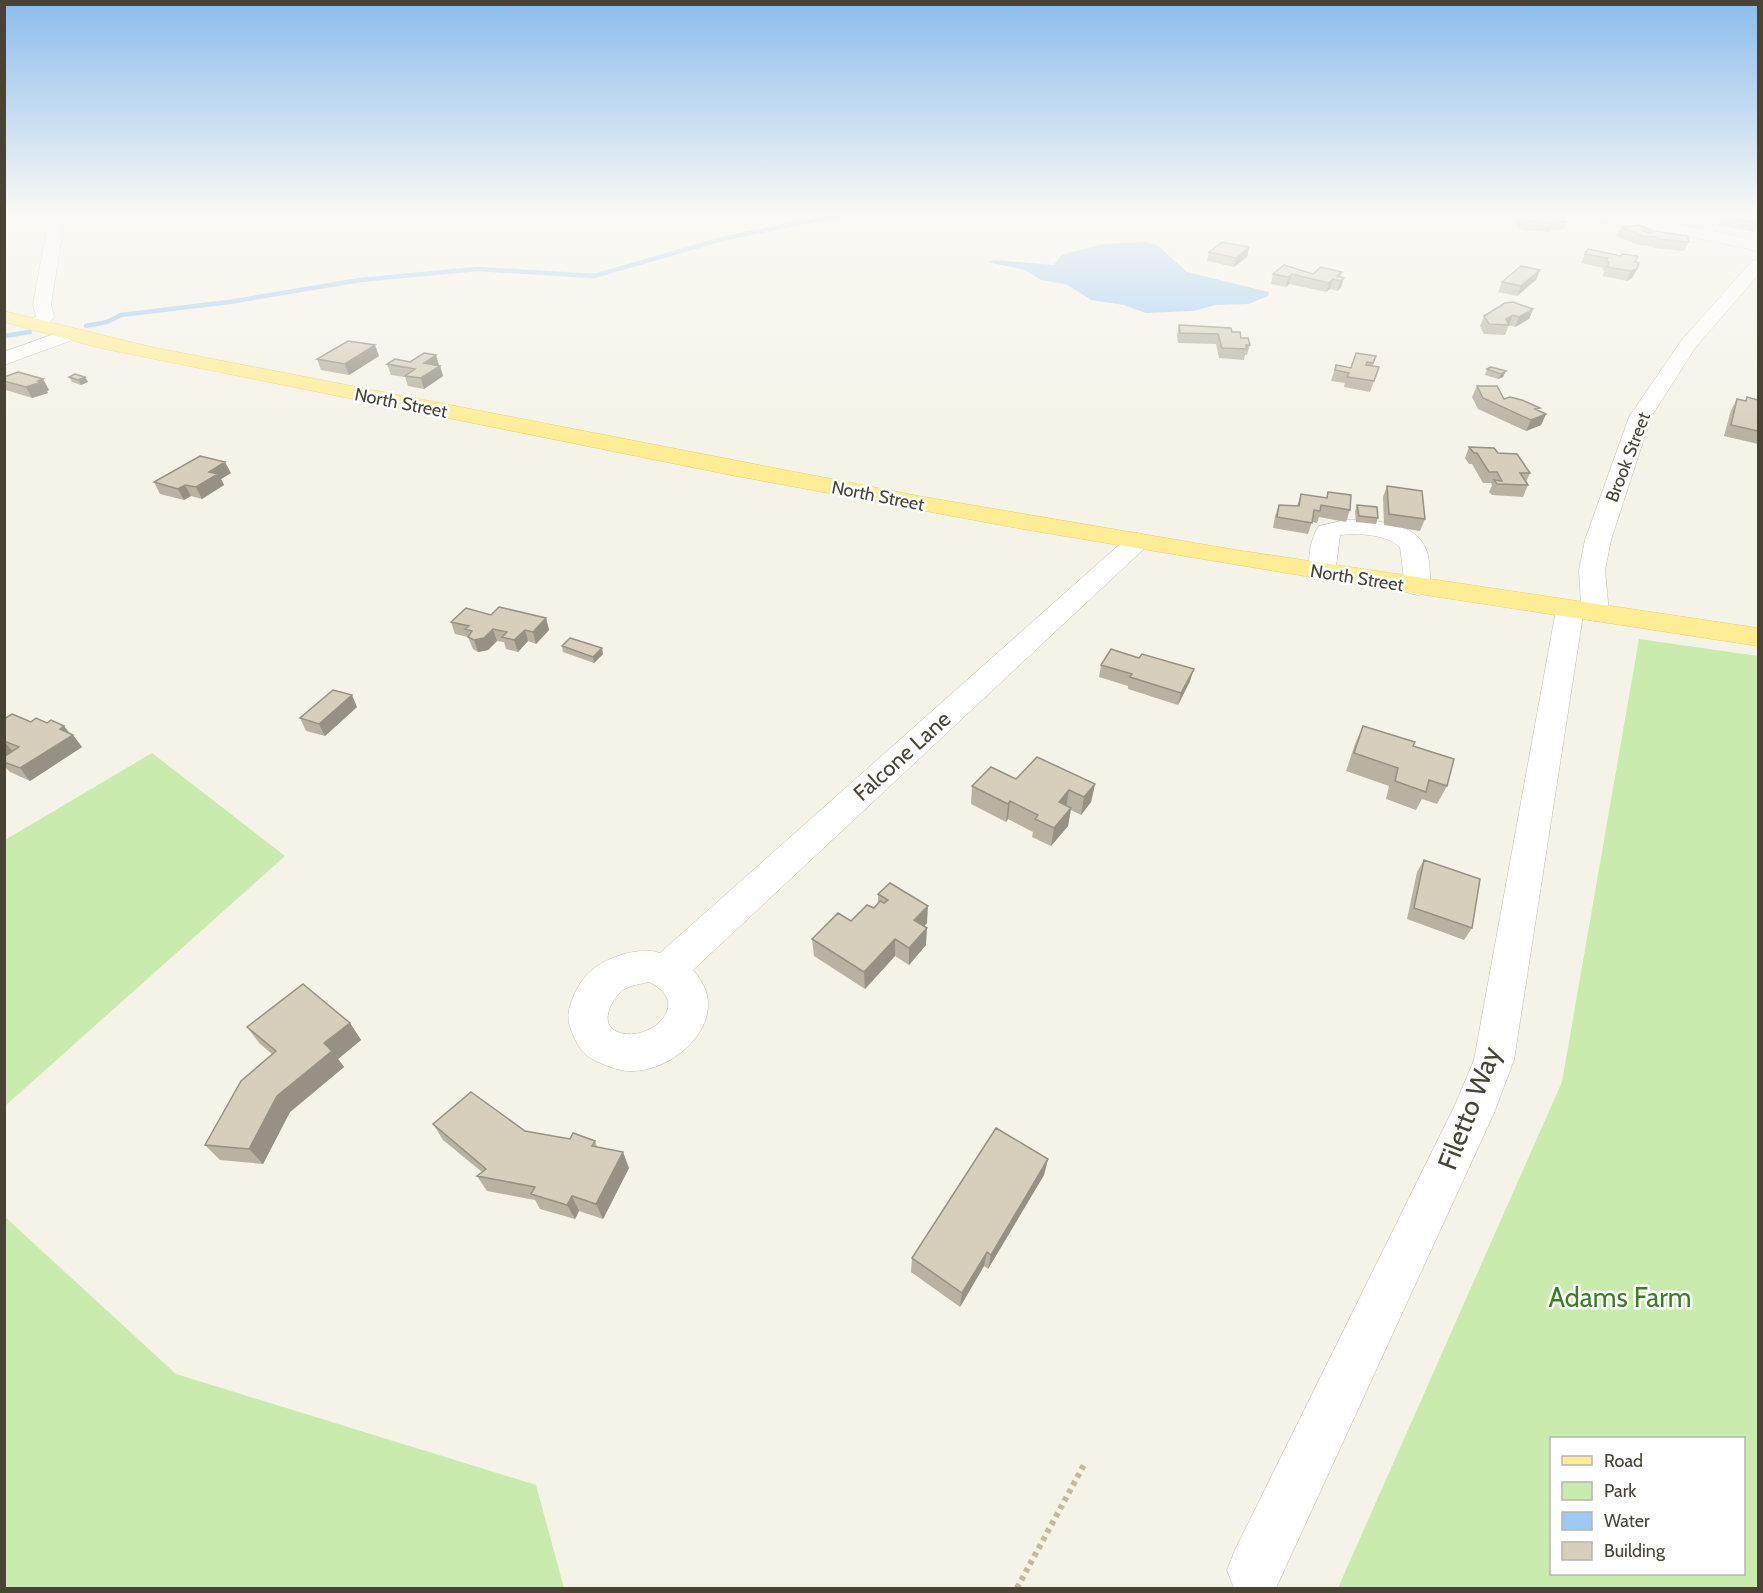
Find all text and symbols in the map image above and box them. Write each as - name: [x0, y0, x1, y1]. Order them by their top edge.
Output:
- street label: North Street: [353, 383, 449, 423]
- street label: Brook Street: [1601, 409, 1655, 505]
- street label: North Street: [830, 476, 926, 516]
- street label: North Street: [1309, 560, 1405, 596]
- street label: Falcone Lane: [848, 705, 956, 807]
- street label: Filetto Way: [1430, 1041, 1508, 1174]
- park label: Adams Farm: [1549, 1281, 1691, 1314]
- legend: [1550, 1437, 1745, 1575]
- text: Road: [1604, 1450, 1643, 1472]
- text: Park: [1604, 1480, 1637, 1502]
- text: Water: [1604, 1510, 1650, 1532]
- text: Building: [1604, 1540, 1666, 1562]

